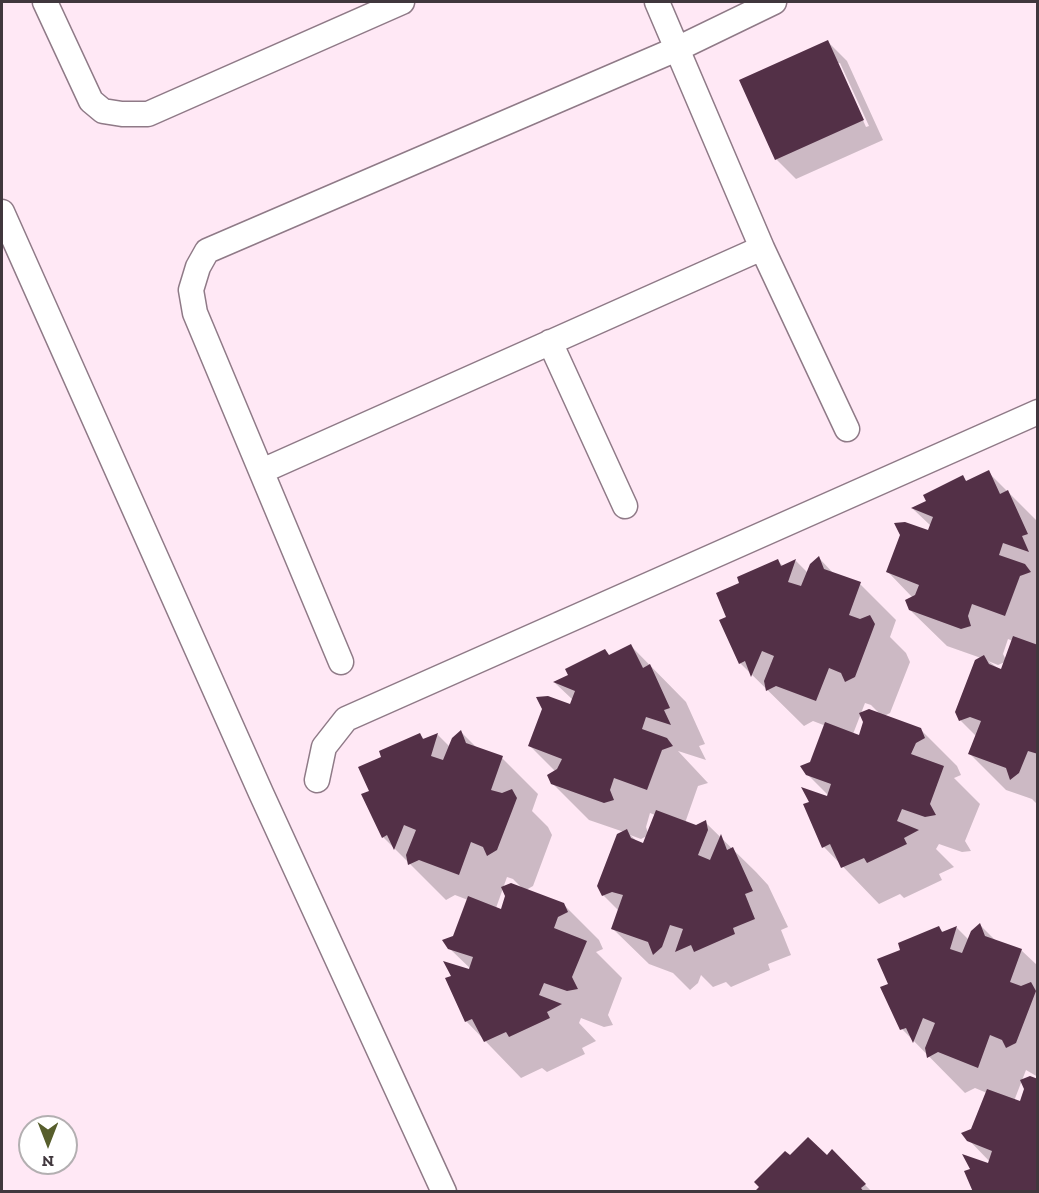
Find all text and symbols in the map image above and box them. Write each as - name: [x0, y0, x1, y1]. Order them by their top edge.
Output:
- north arrow: [18, 1115, 78, 1175]
- text: N: [42, 1152, 54, 1171]

